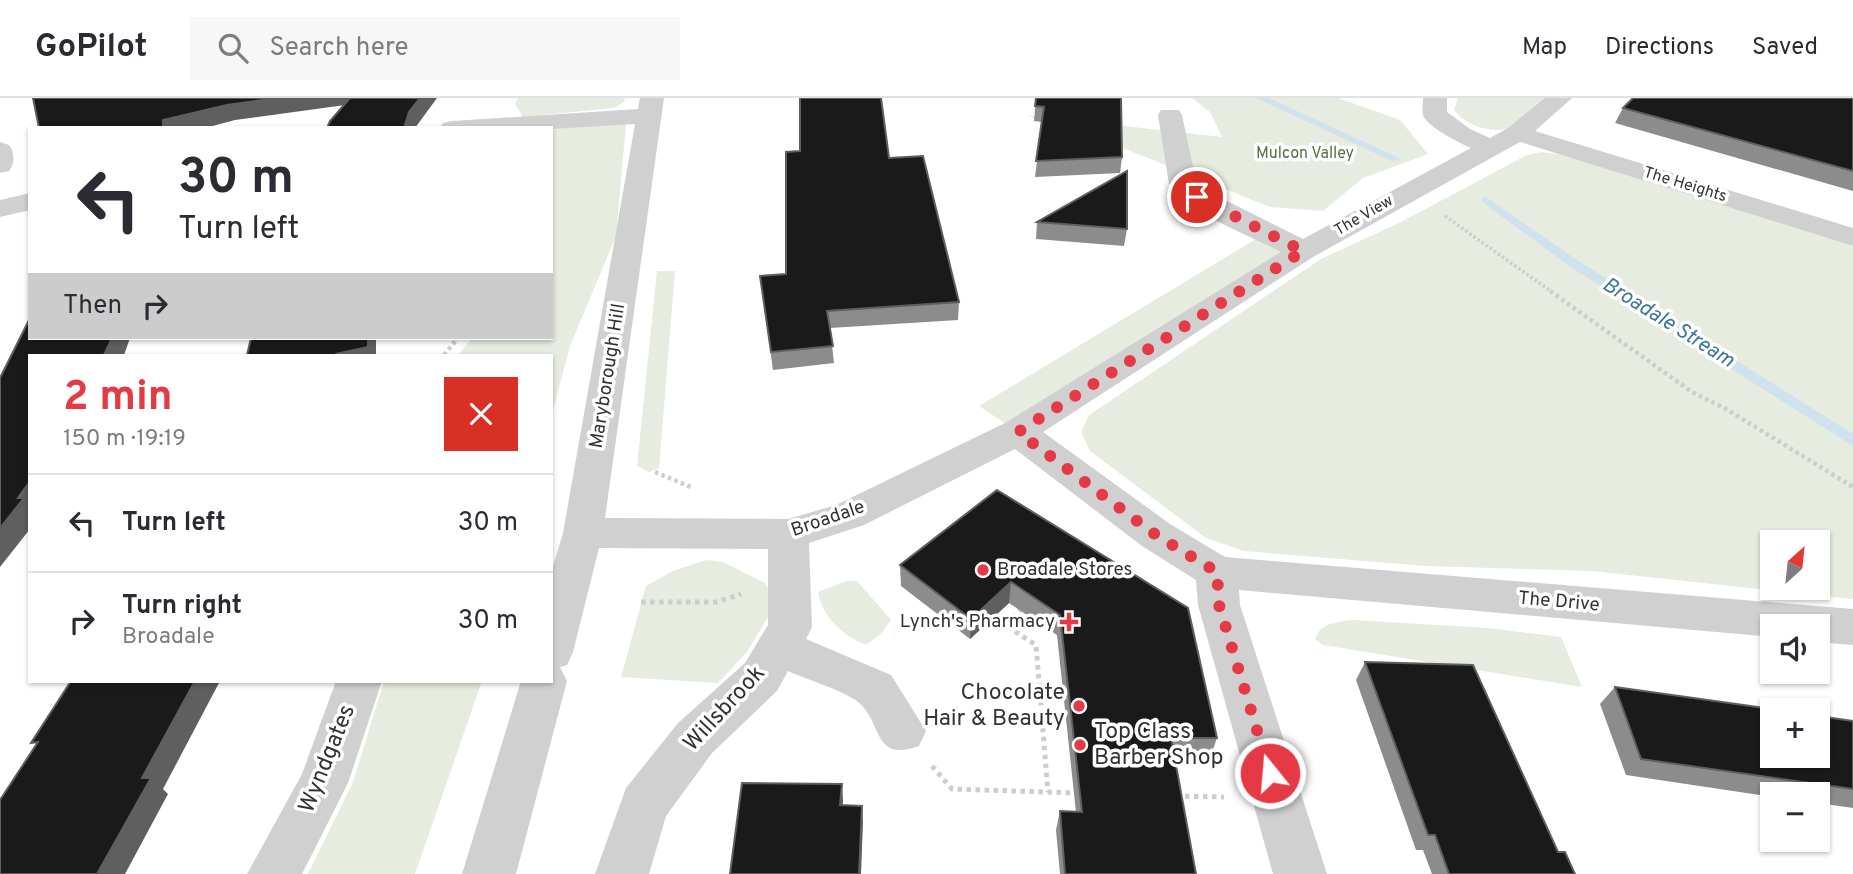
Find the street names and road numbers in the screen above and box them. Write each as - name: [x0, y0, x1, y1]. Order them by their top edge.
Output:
- street label: The Heights: [1641, 163, 1729, 207]
- street label: The View: [1331, 191, 1397, 241]
- street label: Maryborough Hill: [585, 302, 631, 450]
- street label: Broadale: [788, 495, 868, 543]
- street label: The Drive: [1517, 586, 1601, 618]
- street label: Willsbrook: [678, 660, 772, 758]
- street label: Wyndgates: [293, 701, 363, 817]

